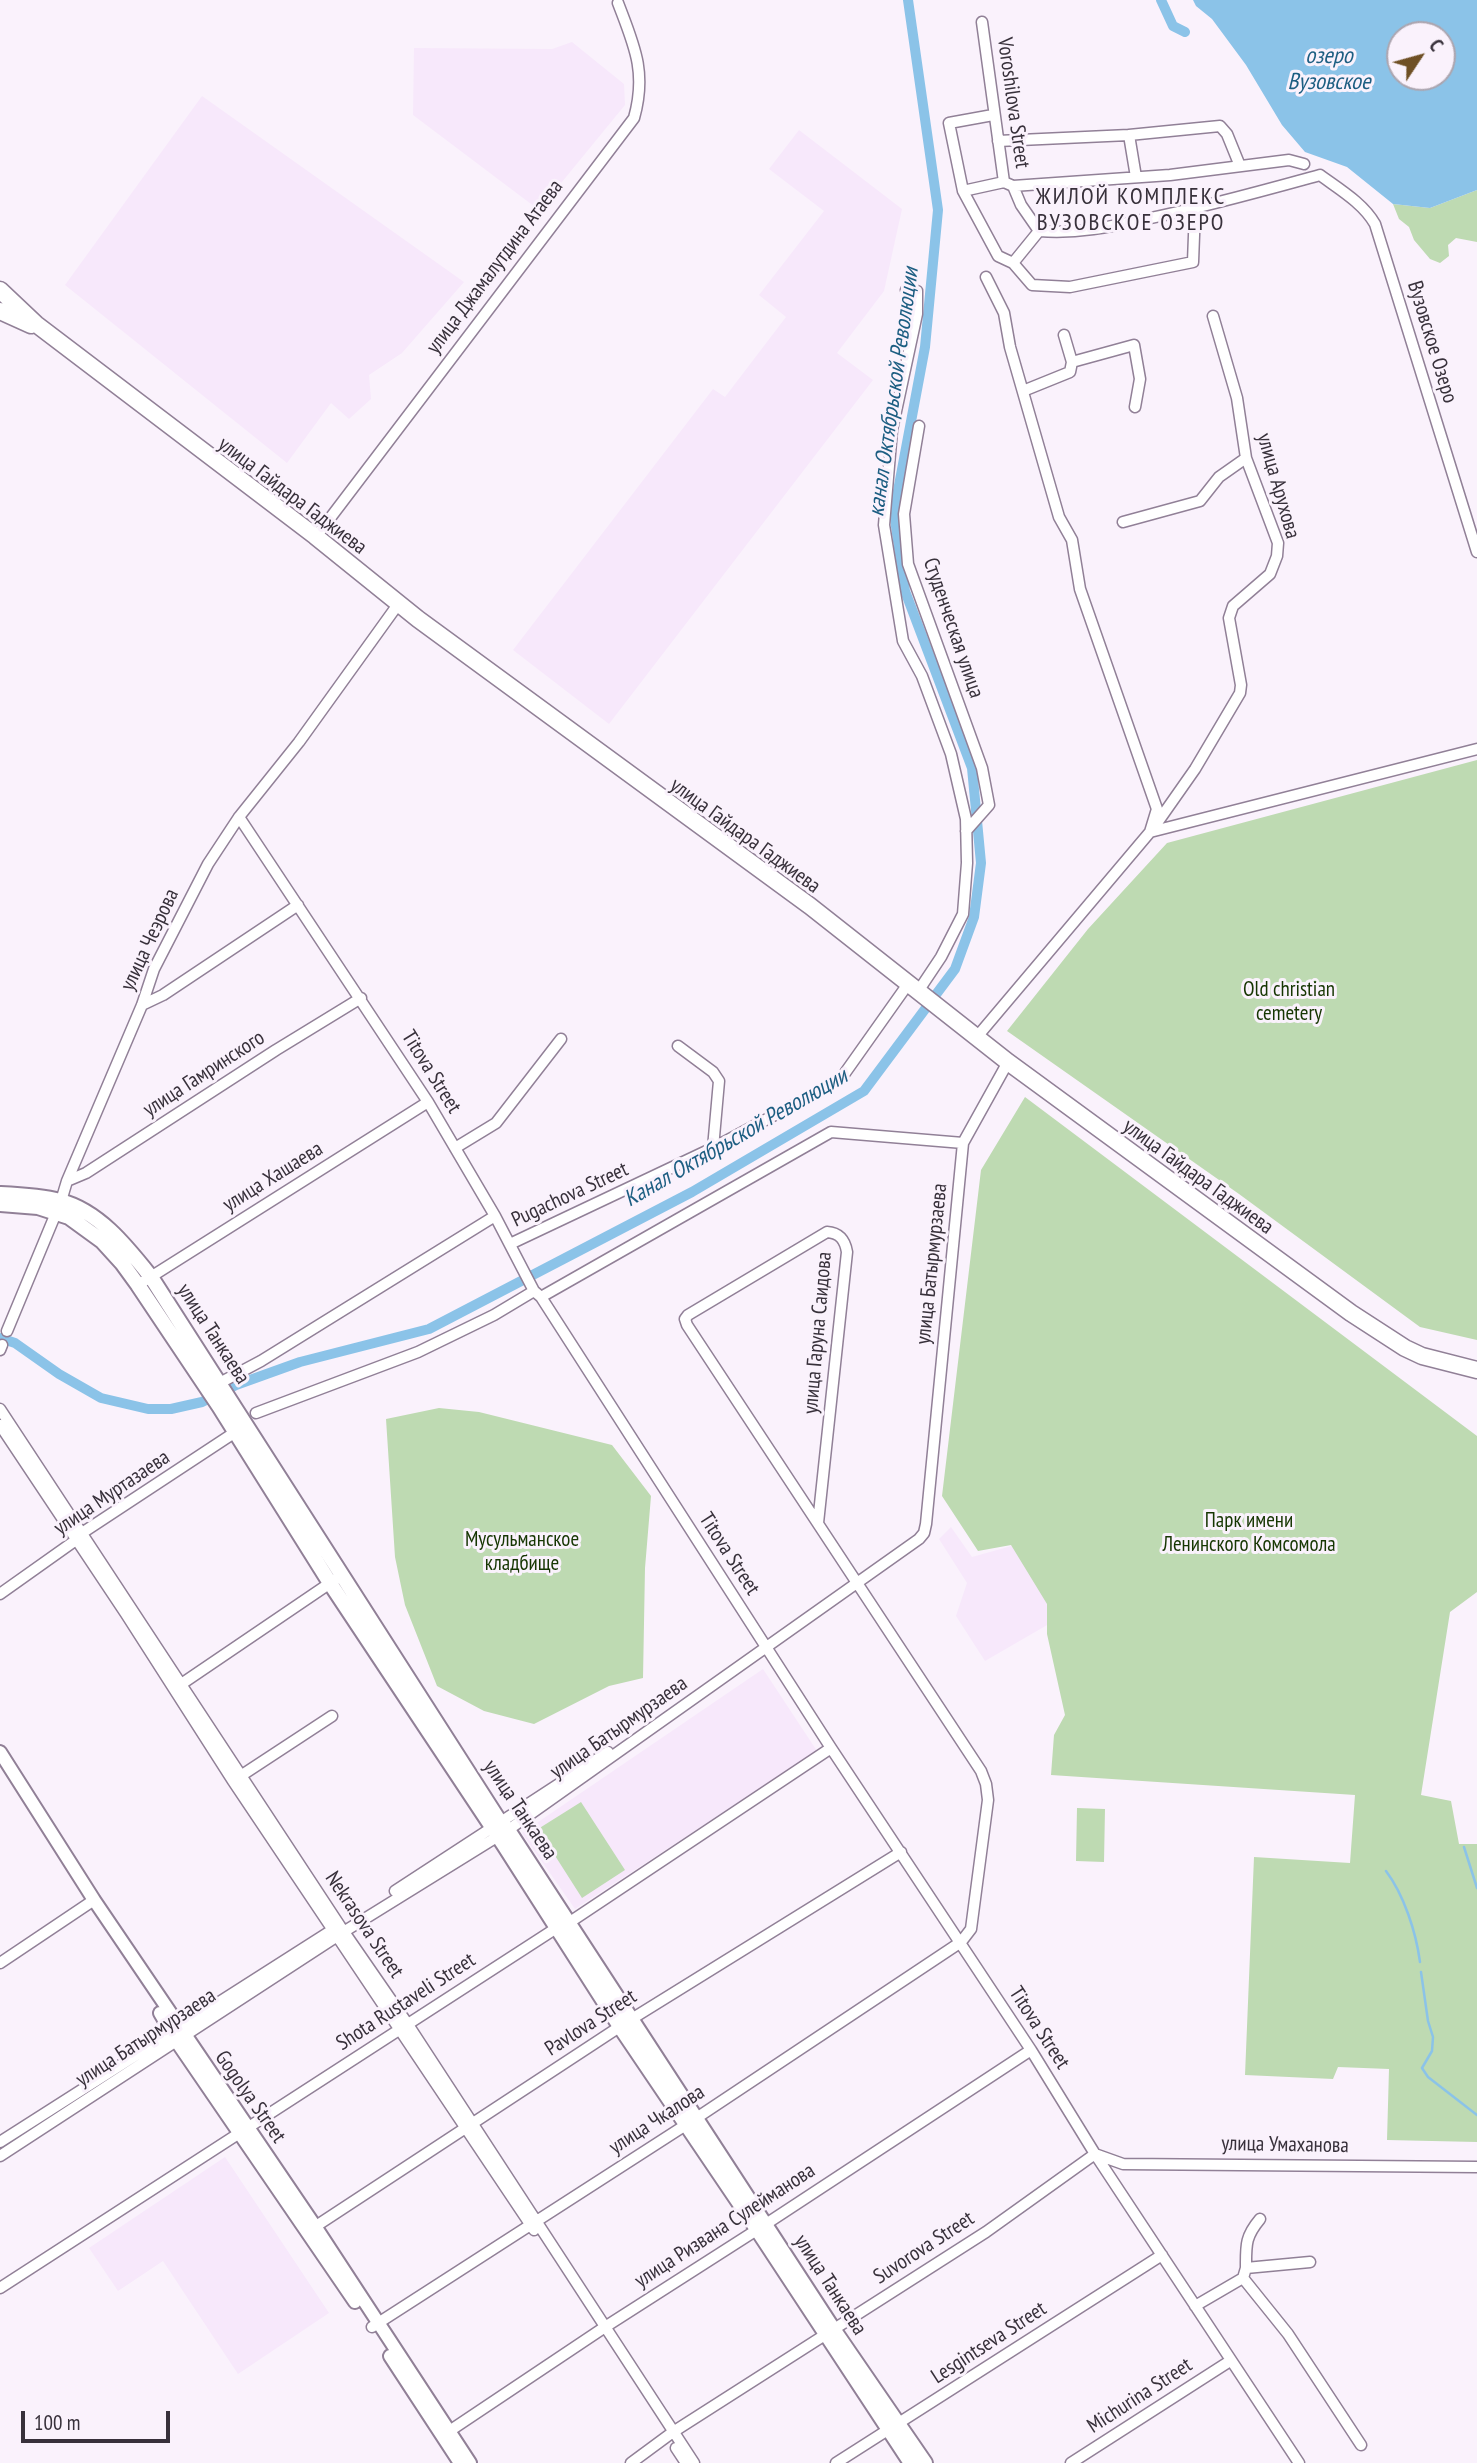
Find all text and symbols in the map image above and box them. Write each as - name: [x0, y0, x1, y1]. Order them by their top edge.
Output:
- north arrow: [1386, 21, 1456, 91]
- text: С: [1424, 34, 1449, 55]
- street label: Voroshilova Street: [991, 36, 1035, 170]
- water label: озеро Вузовское: [1287, 42, 1371, 96]
- street label: улица Джамалутдина Атаева: [421, 175, 569, 359]
- district label: ЖИЛОЙ КОМПЛЕКС ВУЗОВСКОЕ ОЗЕРО: [1038, 183, 1224, 237]
- water label: канал Октябрьской Революции: [863, 266, 925, 518]
- street label: Вузовское Озеро: [1402, 278, 1462, 406]
- street label: улица Арухова: [1251, 430, 1305, 542]
- street label: улица Гайдара Гаджиева: [213, 432, 371, 560]
- street label: Студенческая улица: [917, 555, 989, 701]
- street label: улица Гайдара Гаджиева: [665, 773, 825, 899]
- street label: улица Чеэрова: [115, 885, 185, 995]
- park label: Old сhristian cemetery: [1243, 977, 1335, 1027]
- street label: улица Гамринского: [139, 1025, 269, 1123]
- street label: Titova Street: [396, 1026, 466, 1118]
- water label: Канал Октябрьской Революции: [619, 1063, 853, 1213]
- street label: улица Гайдара Гаджиева: [1118, 1114, 1278, 1240]
- street label: улица Хашаева: [218, 1136, 328, 1218]
- street label: Pugachova Street: [508, 1157, 632, 1233]
- street label: улица Батырмурзаева: [911, 1182, 953, 1346]
- street label: улица Гаруна Саидова: [798, 1251, 838, 1415]
- street label: улица Танкаева: [171, 1279, 255, 1389]
- street label: улица Муртазаева: [49, 1445, 175, 1541]
- street label: Titova Street: [693, 1508, 765, 1600]
- park label: Парк имени Ленинского Комсомола: [1162, 1508, 1336, 1558]
- park label: Мусульманское кладбище: [465, 1527, 579, 1577]
- street label: улица Батырмурзаева: [546, 1671, 692, 1785]
- street label: улица Танкаева: [478, 1755, 562, 1865]
- street label: Nekrasova Street: [319, 1867, 409, 1983]
- street label: Shota Rustaveli Street: [332, 1948, 480, 2056]
- street label: Titova Street: [1003, 1982, 1075, 2074]
- street label: улица Батырмурзаева: [71, 1983, 221, 2093]
- street label: Pavlova Street: [541, 1984, 641, 2062]
- street label: Gogolya Street: [209, 2046, 291, 2148]
- street label: улица Чкалова: [605, 2080, 709, 2160]
- street label: улица Умаханова: [1221, 2131, 1349, 2159]
- street label: улица Ризвана Сулейманова: [630, 2158, 820, 2294]
- street label: Suvorova Street: [869, 2206, 979, 2290]
- street label: улица Танкаева: [788, 2230, 872, 2340]
- street label: Lesgintseva Street: [927, 2296, 1051, 2390]
- street label: Michurina Street: [1083, 2353, 1197, 2439]
- scale bar: [24, 2396, 173, 2440]
- text: 100 m: [34, 2409, 80, 2436]

